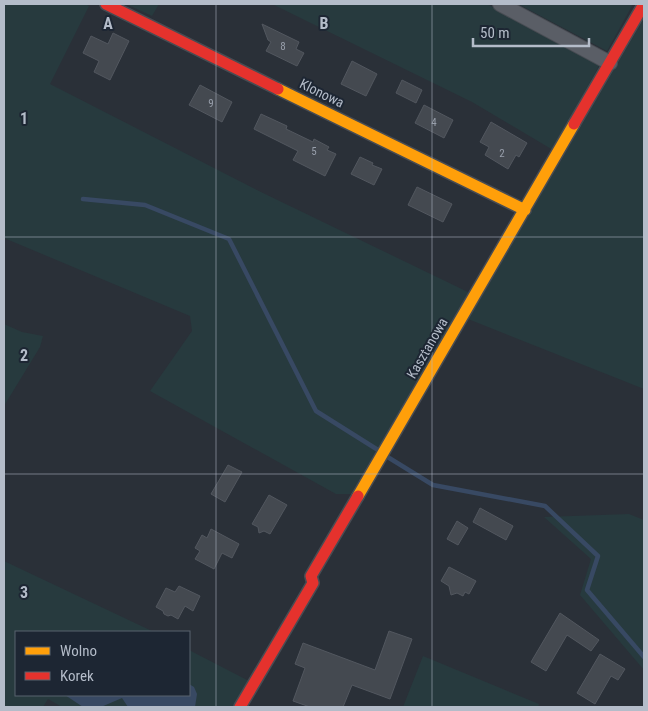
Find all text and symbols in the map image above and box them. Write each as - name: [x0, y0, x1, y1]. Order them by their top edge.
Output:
- text: A: [103, 14, 113, 33]
- text: B: [320, 14, 329, 33]
- scale bar: [473, 15, 589, 47]
- text: 50 m: [480, 24, 510, 42]
- house number: 8: [280, 40, 286, 53]
- street label: Klonowa: [297, 75, 347, 111]
- house number: 9: [208, 97, 214, 110]
- text: 1: [20, 109, 28, 128]
- house number: 4: [431, 116, 437, 129]
- house number: 5: [311, 145, 317, 158]
- house number: 2: [499, 147, 505, 160]
- street label: Kasztanowa: [403, 315, 451, 381]
- text: 2: [20, 346, 28, 365]
- text: 3: [20, 583, 28, 602]
- legend: [15, 631, 190, 696]
- text: Wolno: [60, 642, 97, 660]
- text: Korek: [60, 667, 94, 685]

